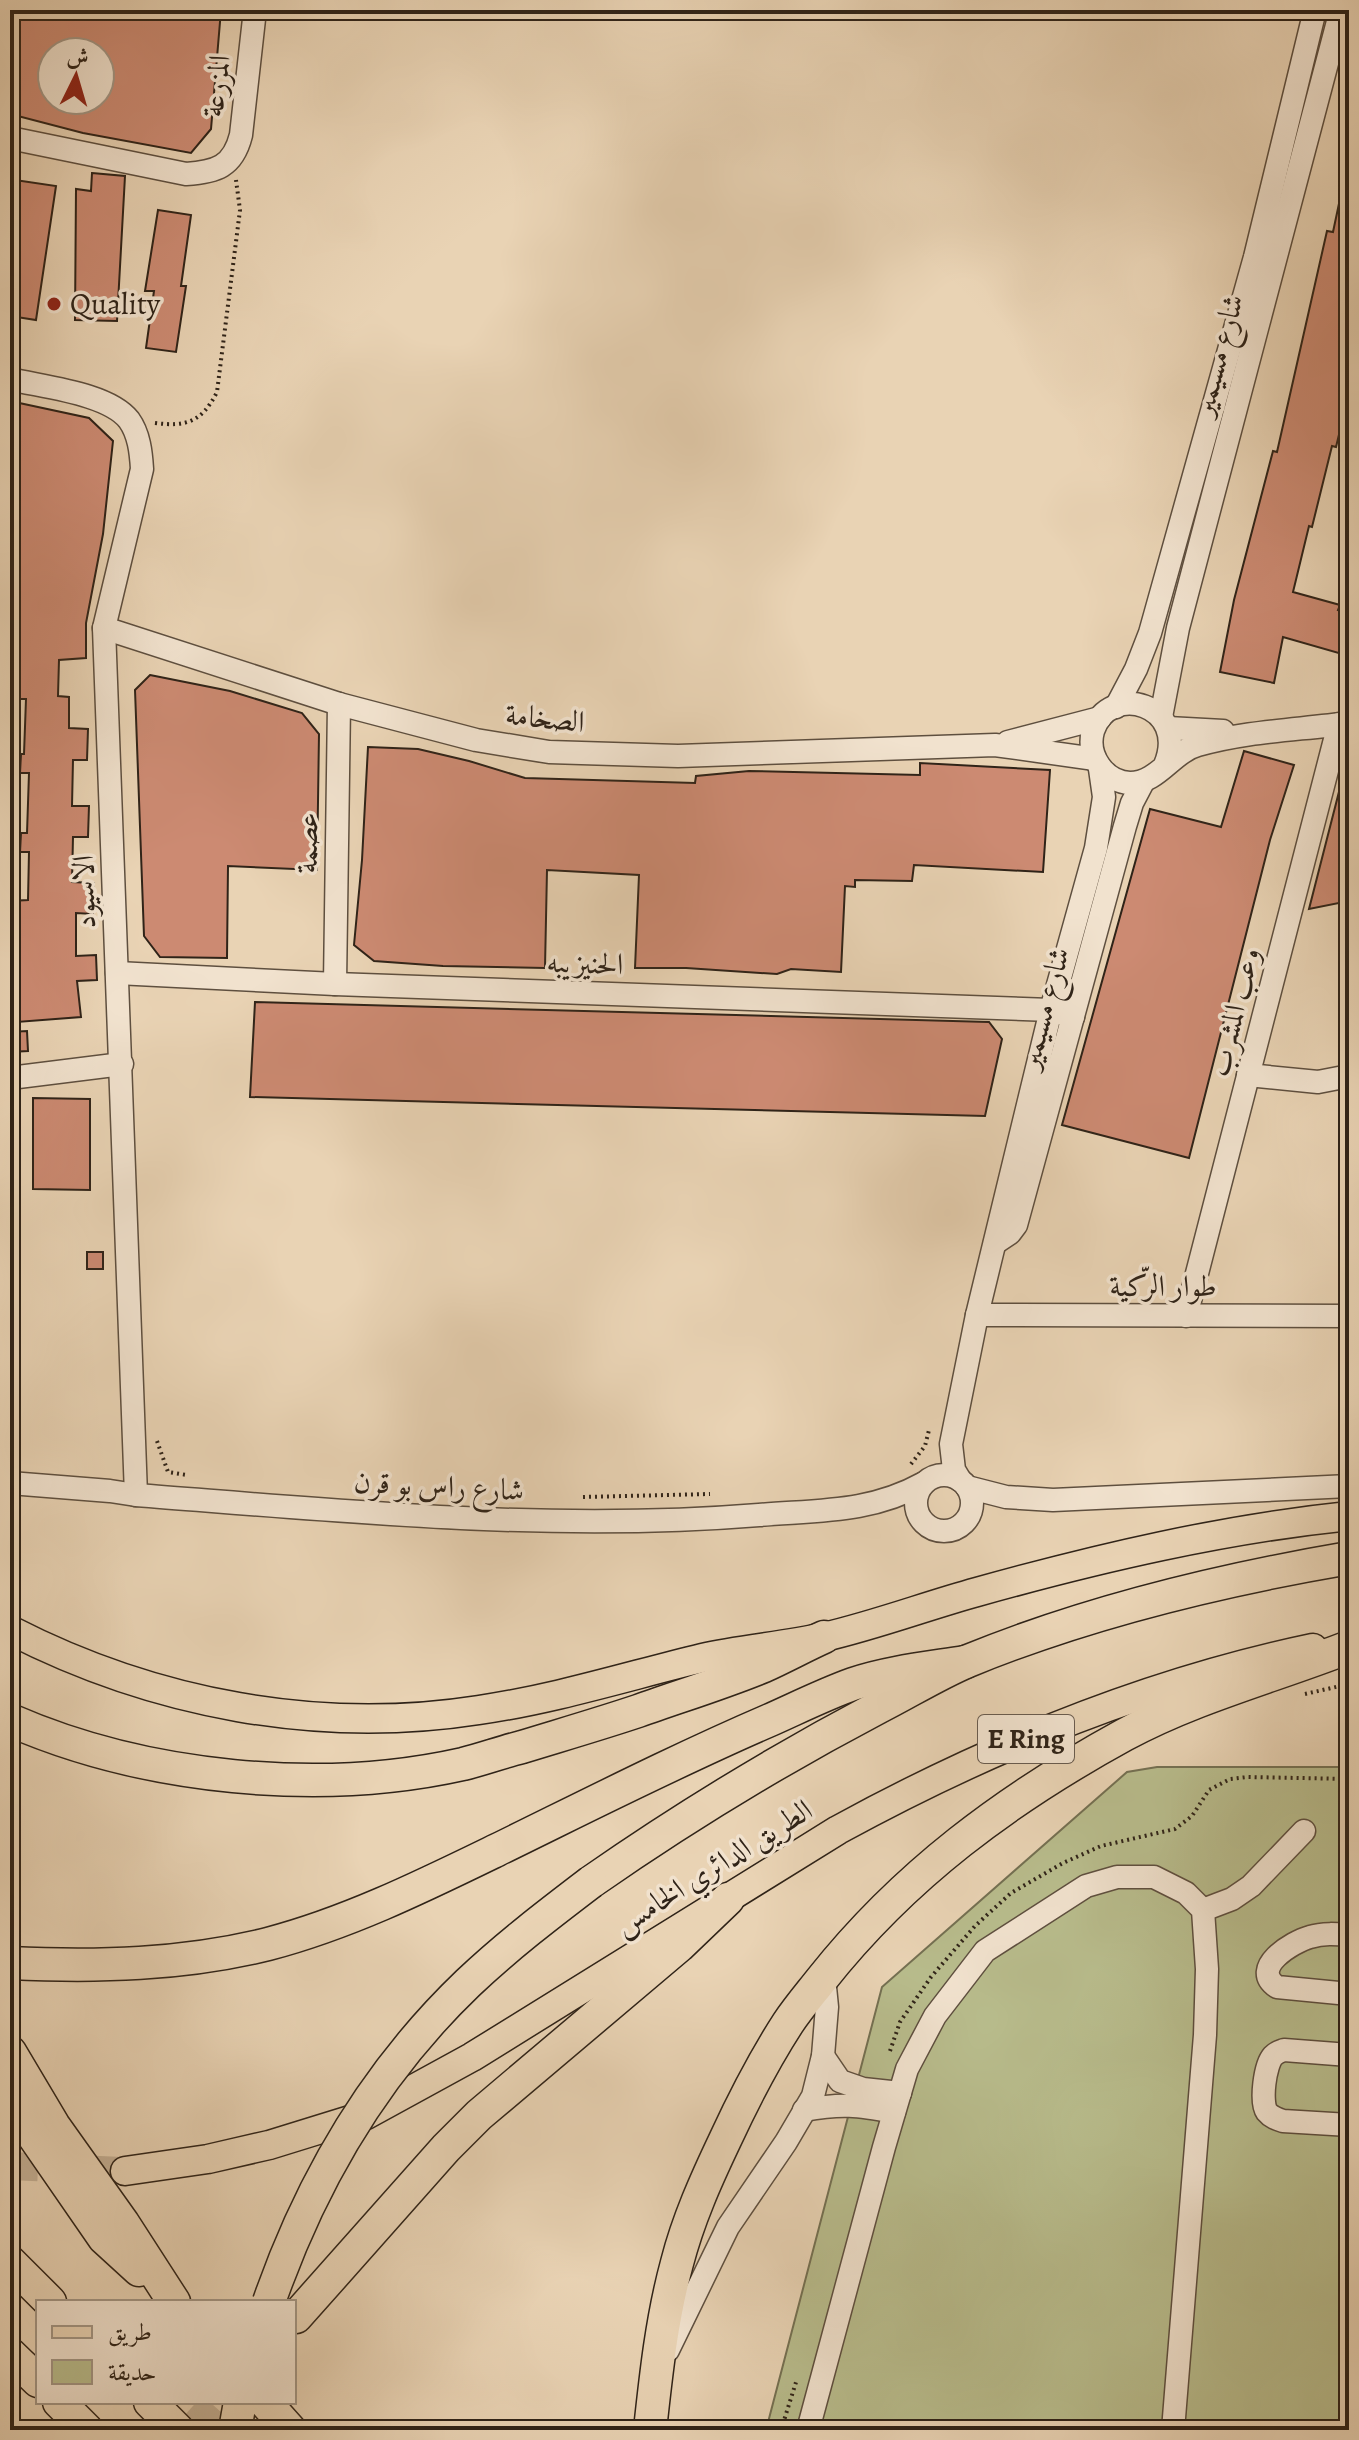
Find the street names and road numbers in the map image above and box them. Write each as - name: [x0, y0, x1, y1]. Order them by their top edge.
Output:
- street label: المزرعة: [192, 53, 240, 119]
- street label: شارع مسيمير: [1182, 290, 1258, 424]
- street label: الصخامة: [503, 694, 587, 742]
- street label: عصمة: [286, 812, 328, 874]
- street label: الاسيود: [63, 854, 105, 930]
- street label: الحنيزيبه: [546, 942, 624, 984]
- street label: شارع مسيمير: [1008, 943, 1084, 1077]
- street label: وعب المشرب: [1199, 943, 1269, 1081]
- street label: طوار الرّكية: [1109, 1266, 1217, 1306]
- street label: شارع راس بو قرن: [353, 1462, 525, 1515]
- road number: E Ring: [978, 1715, 1074, 1763]
- street label: الطريق الدائري الخامس: [606, 1790, 822, 1947]

